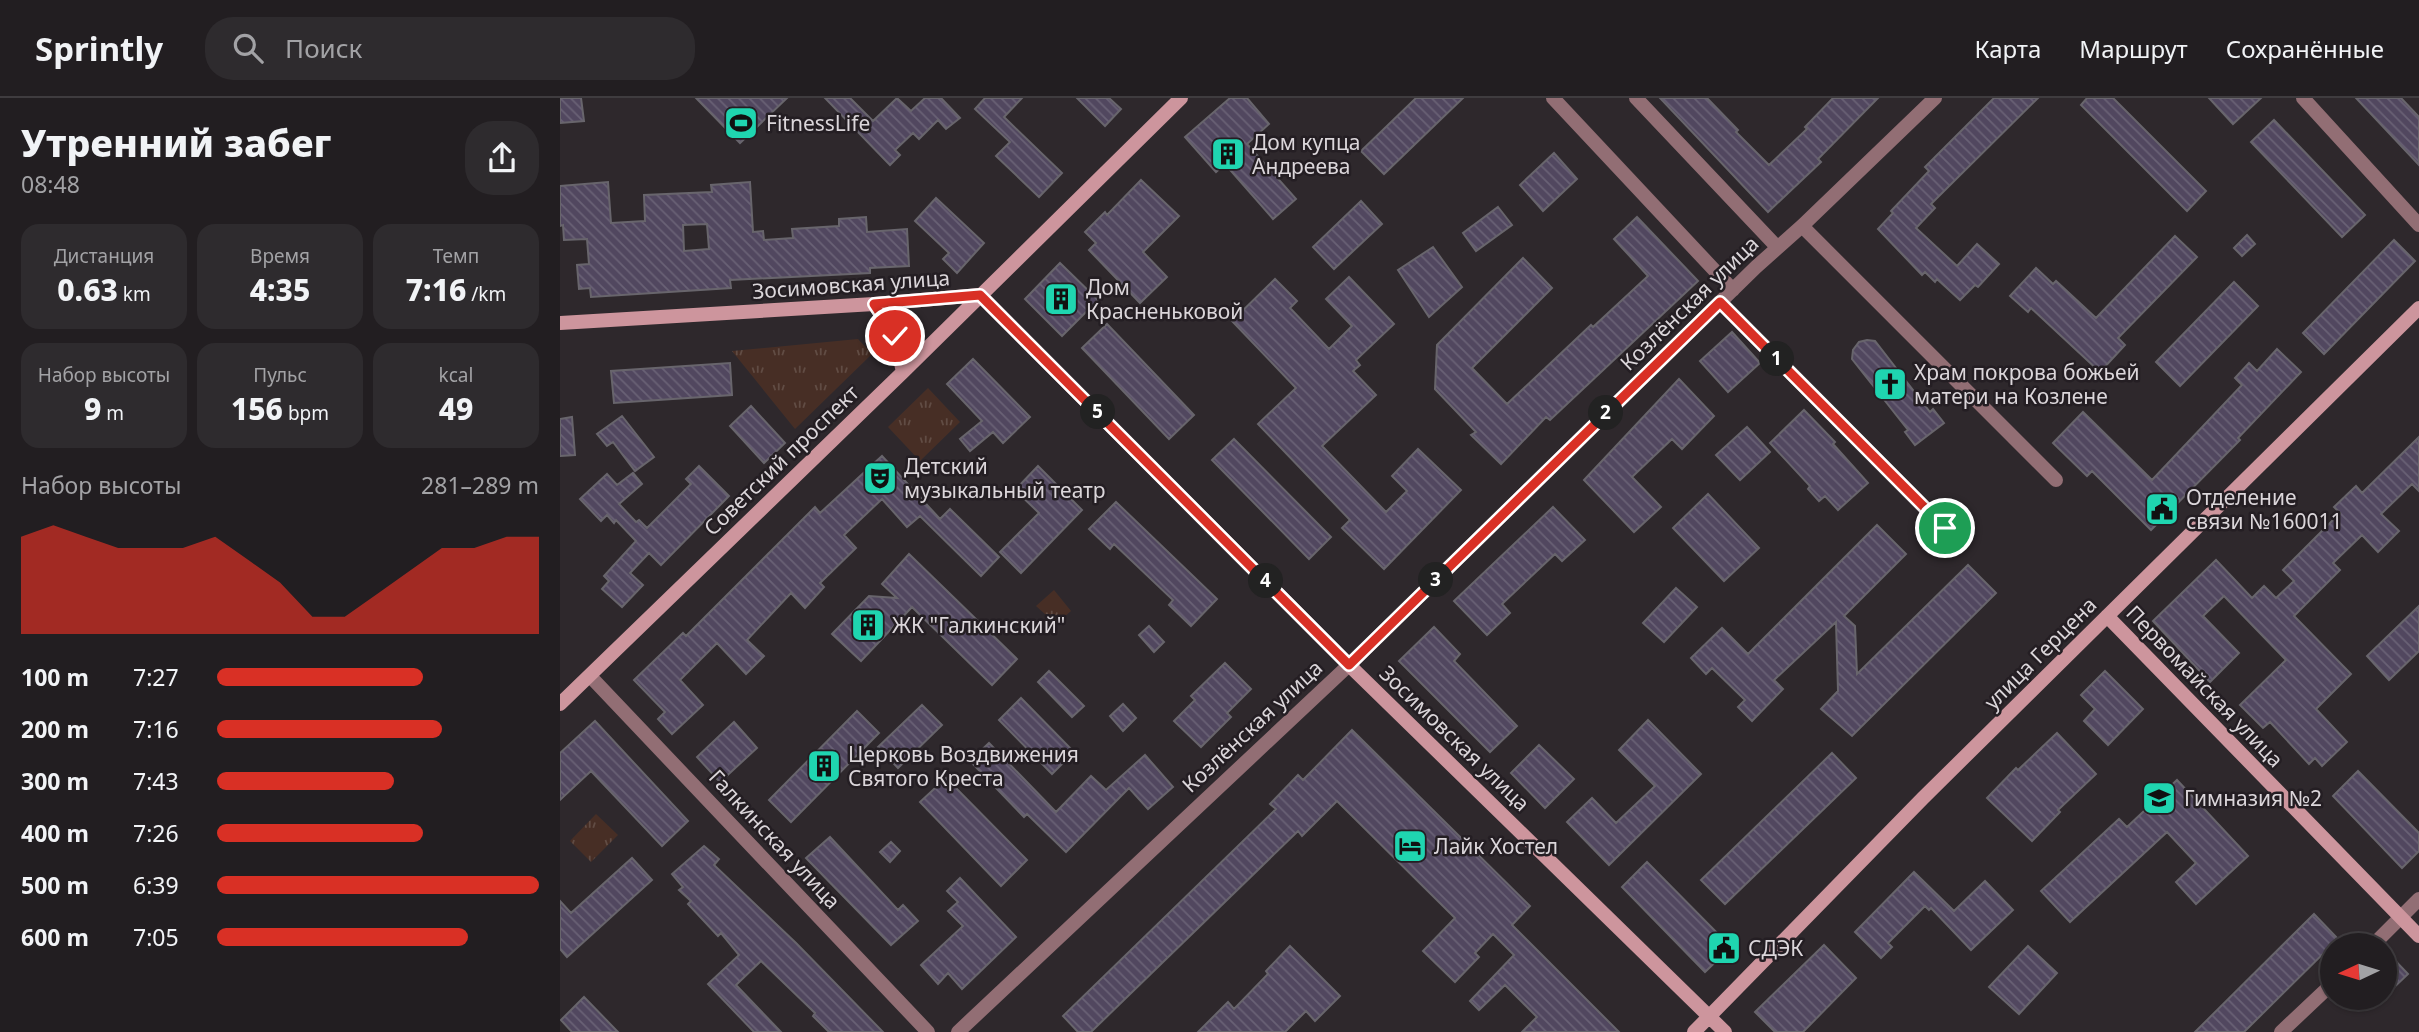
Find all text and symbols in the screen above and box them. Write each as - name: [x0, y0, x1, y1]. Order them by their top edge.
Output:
- search box: [205, 17, 695, 80]
- text: Sprintly: [35, 26, 163, 71]
- icon: search: [229, 29, 267, 67]
- text: Поиск: [285, 30, 362, 66]
- text: Карта: [1974, 32, 2041, 65]
- text: Маршрут: [2079, 32, 2188, 65]
- text: Сохранённые: [2226, 32, 2384, 65]
- sports icon: FitnessLife: [722, 104, 760, 142]
- place label: FitnessLife: [766, 109, 870, 137]
- text: Утренний забег: [21, 116, 331, 168]
- button: share: [465, 121, 539, 195]
- place label: Дом купца Андреева: [1252, 128, 1360, 180]
- building icon: Дом купца Андреева: [1209, 135, 1247, 173]
- text: 08:48: [21, 168, 80, 200]
- street label: Козлёнская улица: [1614, 230, 1764, 376]
- text: Дистанция: [54, 243, 154, 269]
- text: Время: [250, 243, 310, 269]
- text: Темп: [433, 243, 479, 269]
- street label: Зосимовская улица: [751, 263, 951, 305]
- text: 0.63: [57, 269, 118, 310]
- text: 4:35: [250, 269, 310, 310]
- text: 7:16: [406, 269, 466, 310]
- place label: Дом Красненьковой: [1086, 273, 1243, 325]
- building icon: Дом Красненьковой: [1042, 280, 1080, 318]
- text: km: [118, 281, 151, 307]
- text: /km: [466, 281, 506, 307]
- pin: [865, 306, 925, 366]
- icon: check: [876, 317, 914, 355]
- pin: 1: [1760, 342, 1794, 376]
- text: 1: [1771, 345, 1782, 371]
- place label: Храм покрова божьей матери на Козлене: [1914, 358, 2140, 410]
- text: Набор высоты: [38, 362, 170, 388]
- text: Пульс: [253, 362, 307, 388]
- text: kcal: [439, 362, 473, 388]
- church icon: Храм покрова божьей матери на Козлене: [1871, 365, 1909, 403]
- street label: Советский проспект: [697, 378, 865, 541]
- text: 9: [84, 388, 101, 429]
- text: 156: [231, 388, 283, 429]
- text: 49: [439, 388, 473, 429]
- pin: 5: [1080, 394, 1116, 430]
- pin: 2: [1588, 396, 1624, 430]
- text: 5: [1092, 398, 1103, 424]
- text: 2: [1600, 399, 1611, 425]
- text: m: [101, 400, 124, 426]
- text: bpm: [283, 400, 329, 426]
- place label: Детский музыкальный театр: [904, 452, 1106, 504]
- theatre icon: Детский музыкальный театр: [861, 459, 899, 497]
- text: Набор высоты: [21, 469, 181, 501]
- text: 281–289 m: [421, 469, 539, 501]
- place label: Отделение связи №160011: [2186, 483, 2343, 535]
- public building icon: Отделение связи №160011: [2143, 490, 2181, 528]
- pin: [1915, 498, 1975, 558]
- icon: arrive: [1926, 509, 1964, 547]
- pin: 3: [1418, 562, 1454, 598]
- pin: 4: [1248, 564, 1284, 598]
- text: 3: [1430, 566, 1441, 592]
- text: 4: [1260, 567, 1271, 593]
- street label: улица Герцена: [1978, 591, 2102, 715]
- street label: Первомайская улица: [2120, 599, 2290, 773]
- building icon: ЖК "Галкинский": [849, 606, 887, 644]
- place label: ЖК "Галкинский": [892, 611, 1065, 639]
- street label: Козлёнская улица: [1176, 654, 1328, 798]
- street label: Зосимовская улица: [1374, 659, 1536, 817]
- text: 100 m: [21, 661, 89, 693]
- text: 7:27: [133, 661, 179, 693]
- text: 200 m: [21, 713, 89, 745]
- text: 7:16: [133, 713, 179, 745]
- place label: Церковь Воздвижения Святого Креста: [848, 740, 1079, 792]
- building icon: Церковь Воздвижения Святого Креста: [805, 747, 843, 785]
- street label: Галкинская улица: [703, 763, 847, 915]
- text: 300 m: [21, 765, 89, 797]
- text: 7:43: [133, 765, 179, 797]
- school or university icon: Гимназия №2: [2140, 779, 2178, 817]
- place label: Гимназия №2: [2184, 784, 2322, 812]
- text: 400 m: [21, 817, 89, 849]
- text: 7:26: [133, 817, 179, 849]
- hotel icon: Лайк Хостел: [1391, 827, 1429, 865]
- place label: Лайк Хостел: [1434, 832, 1558, 860]
- text: 500 m: [21, 869, 89, 901]
- text: 6:39: [133, 869, 179, 901]
- text: 600 m: [21, 921, 89, 953]
- text: 7:05: [133, 921, 179, 953]
- public building icon: СДЭК: [1705, 929, 1743, 967]
- north arrow: [2320, 933, 2398, 1010]
- map controls: [2320, 933, 2397, 1010]
- place label: СДЭК: [1748, 934, 1803, 962]

